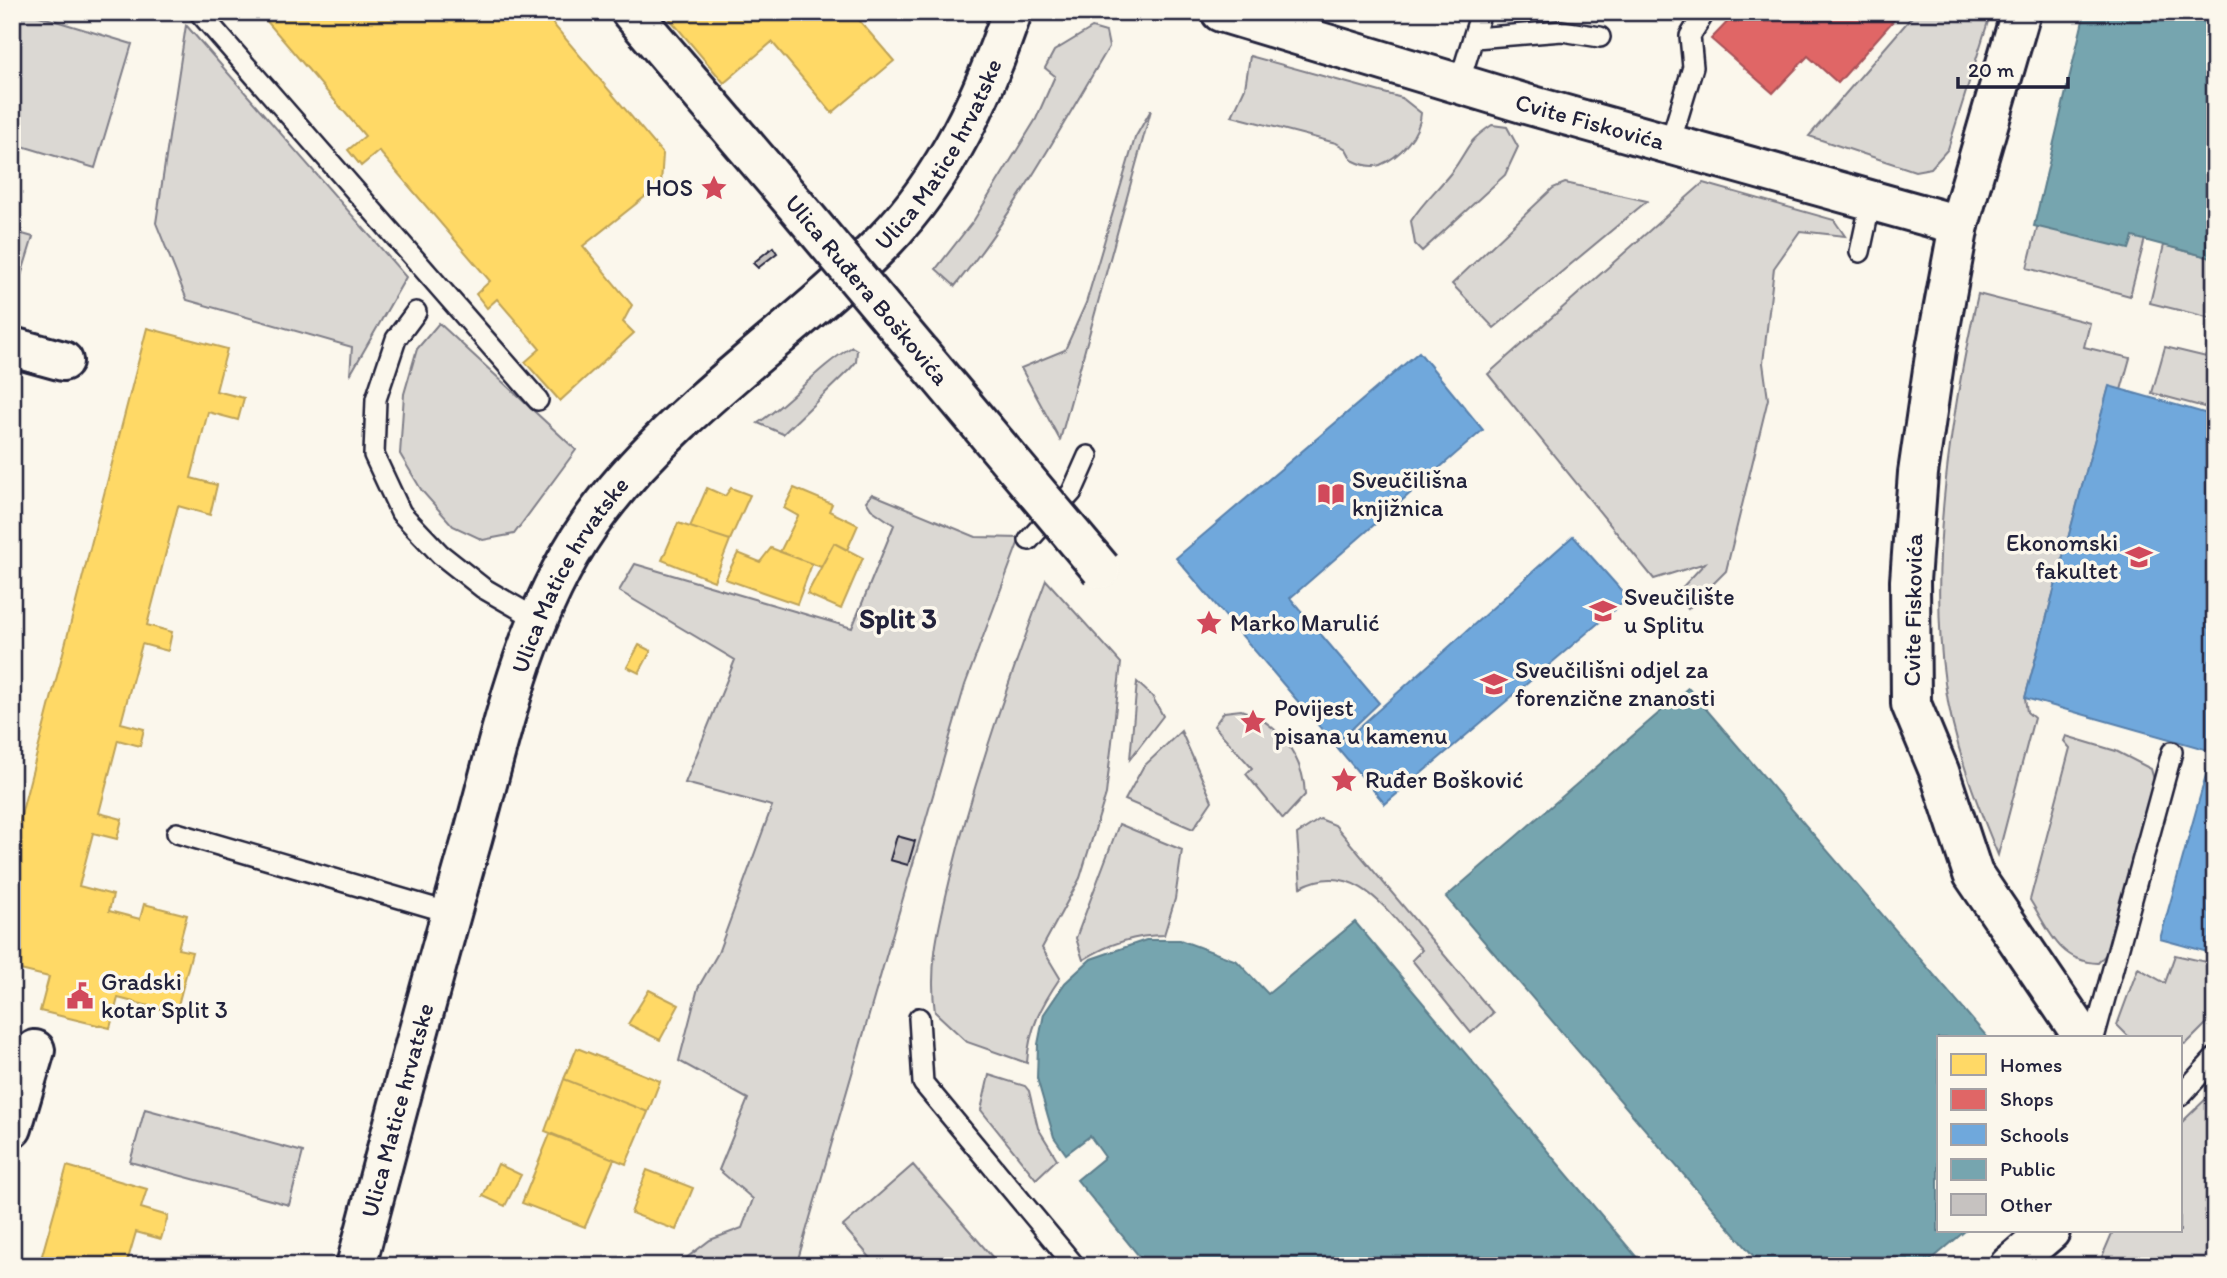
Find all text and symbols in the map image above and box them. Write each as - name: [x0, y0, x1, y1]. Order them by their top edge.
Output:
- scale bar: [1958, 46, 2068, 90]
- street label: Ulica Matice hrvatske: [868, 54, 1007, 256]
- text: 20 m: [1968, 57, 2015, 82]
- street label: Cvite Fiskovića: [1512, 87, 1668, 156]
- place label: HOS: [646, 173, 693, 202]
- place icon: HOS: [699, 173, 729, 203]
- street label: Ulica Ruđera Boškovića: [779, 188, 956, 391]
- place label: Sveučilišna knjižnica: [1352, 465, 1468, 522]
- street label: Ulica Matice hrvatske: [505, 470, 635, 677]
- library icon: Sveučilišna knjižnica: [1316, 479, 1346, 509]
- place label: Ekonomski fakultet: [2006, 528, 2118, 585]
- street label: Cvite Fiskovića: [1897, 533, 1928, 687]
- school or university icon: Ekonomski fakultet: [2124, 542, 2154, 572]
- place label: Sveučilište u Splitu: [1624, 582, 1735, 639]
- school or university icon: Sveučilište u Splitu: [1588, 596, 1618, 626]
- district label: Split 3: [859, 601, 937, 635]
- place icon: Marko Marulić: [1194, 608, 1224, 638]
- place label: Marko Marulić: [1230, 608, 1380, 637]
- place label: Sveučilišni odjel za forenzične znanosti: [1515, 655, 1715, 712]
- school or university icon: Sveučilišni odjel za forenzične znanosti: [1479, 669, 1509, 699]
- place label: Povijest pisana u kamenu: [1274, 693, 1447, 750]
- place icon: Povijest pisana u kamenu: [1238, 707, 1268, 737]
- place icon: Ruđer Bošković: [1329, 765, 1359, 795]
- place label: Ruđer Bošković: [1365, 765, 1523, 794]
- place label: Gradski kotar Split 3: [101, 967, 228, 1024]
- public building icon: Gradski kotar Split 3: [65, 981, 95, 1011]
- street label: Ulica Matice hrvatske: [354, 1000, 440, 1221]
- legend: [1937, 1036, 2182, 1232]
- text: Homes: [2000, 1052, 2062, 1077]
- text: Shops: [2000, 1086, 2054, 1111]
- text: Schools: [2000, 1122, 2069, 1147]
- text: Public: [2000, 1156, 2056, 1181]
- text: Other: [2000, 1192, 2053, 1217]

